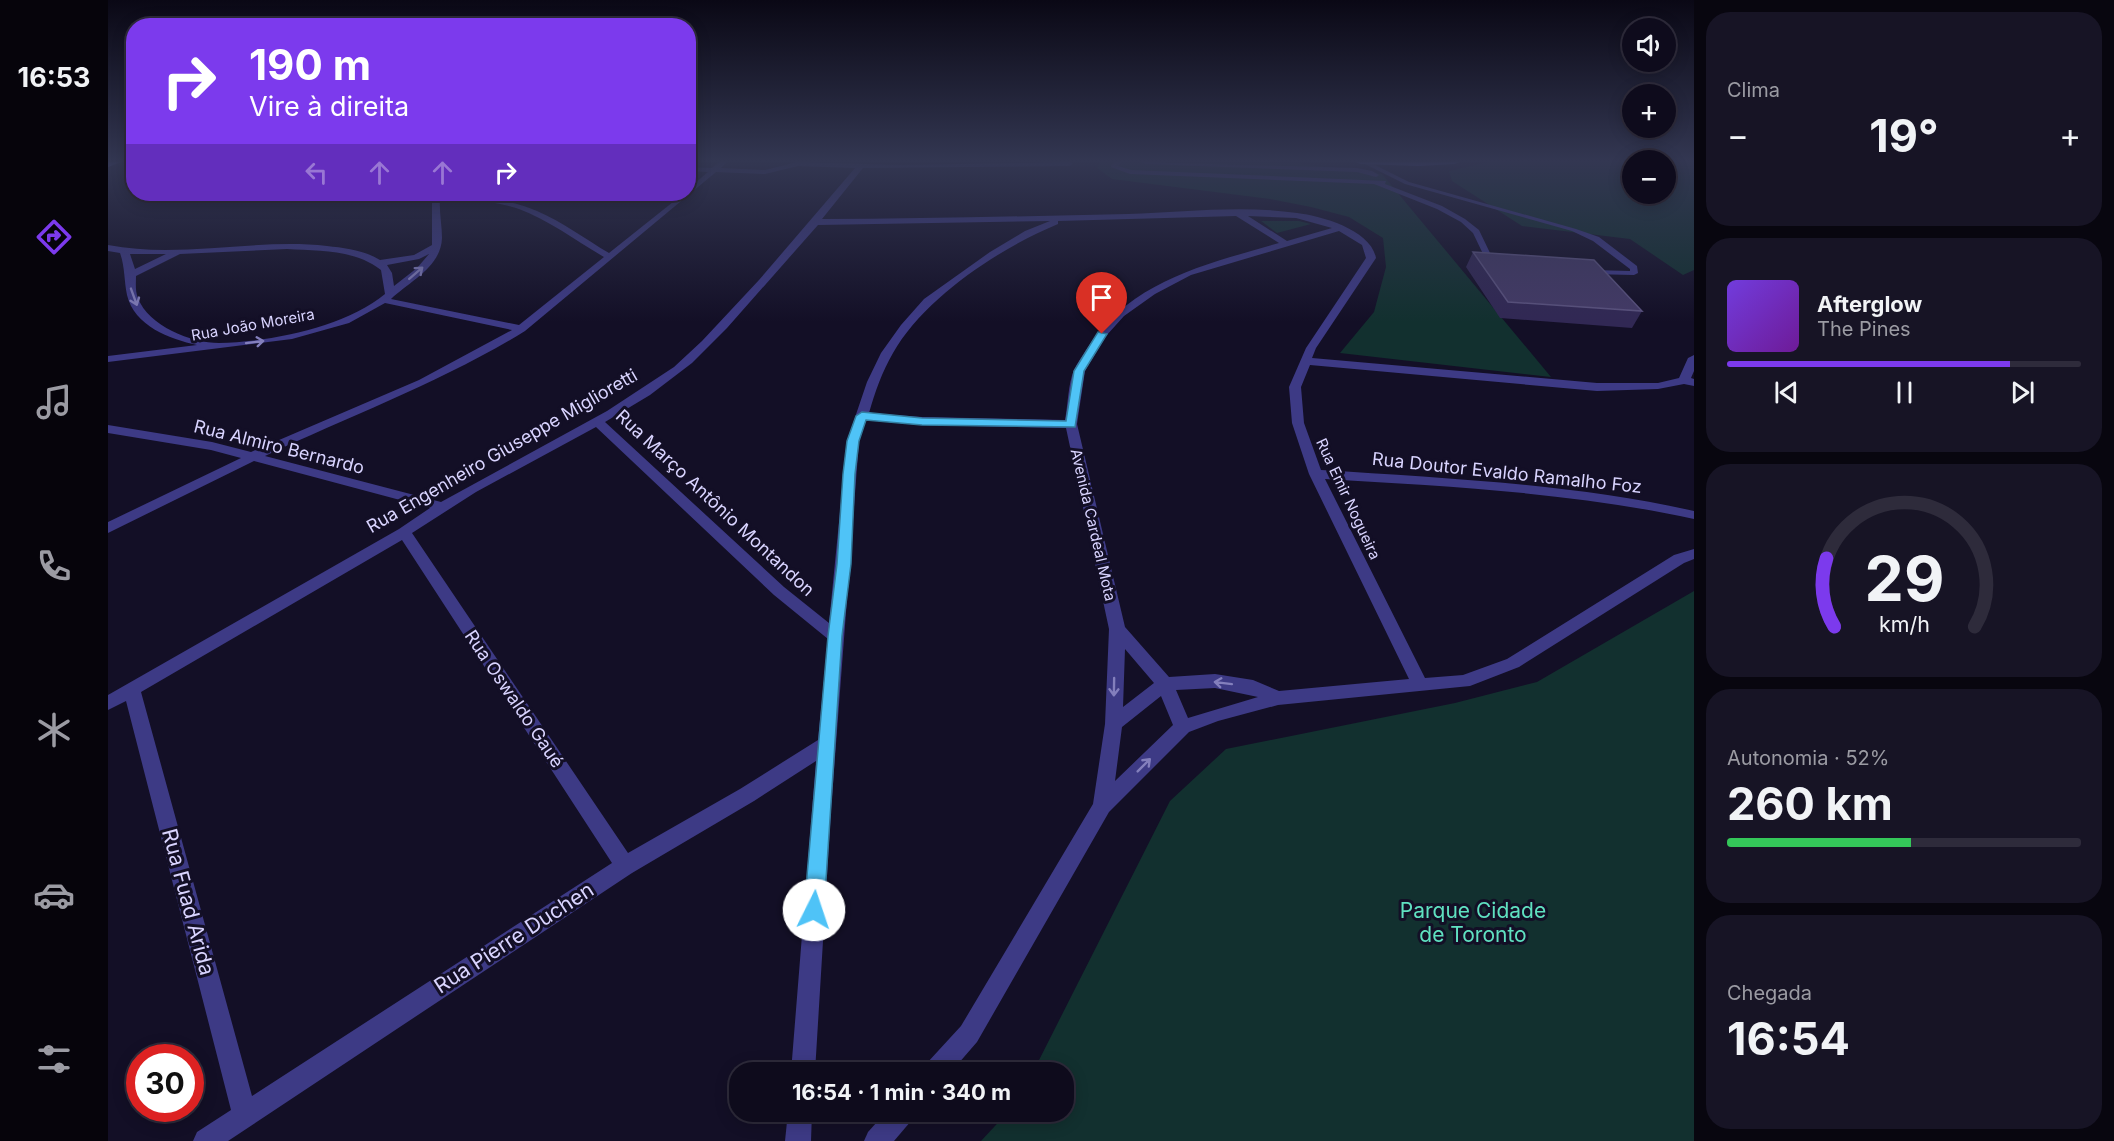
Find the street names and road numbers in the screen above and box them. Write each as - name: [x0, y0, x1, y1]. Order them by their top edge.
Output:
- street label: Rua João Moreira: [190, 304, 316, 345]
- street label: Rua Engenheiro Giuseppe Miglioretti: [363, 364, 641, 537]
- street label: Rua Março Antônio Montandon: [612, 405, 819, 600]
- street label: Rua Almiro Bernardo: [192, 415, 367, 478]
- street label: Rua Emir Nogueira: [1312, 435, 1385, 562]
- street label: Avenida Cardeal Mota: [1067, 447, 1120, 603]
- street label: Rua Doutor Evaldo Ramalho Foz: [1371, 448, 1643, 497]
- street label: Rua Oswaldo Gaué: [461, 626, 568, 772]
- street label: Rua Fuad Arida: [157, 826, 220, 978]
- street label: Rua Pierre Duchen: [429, 877, 598, 998]

